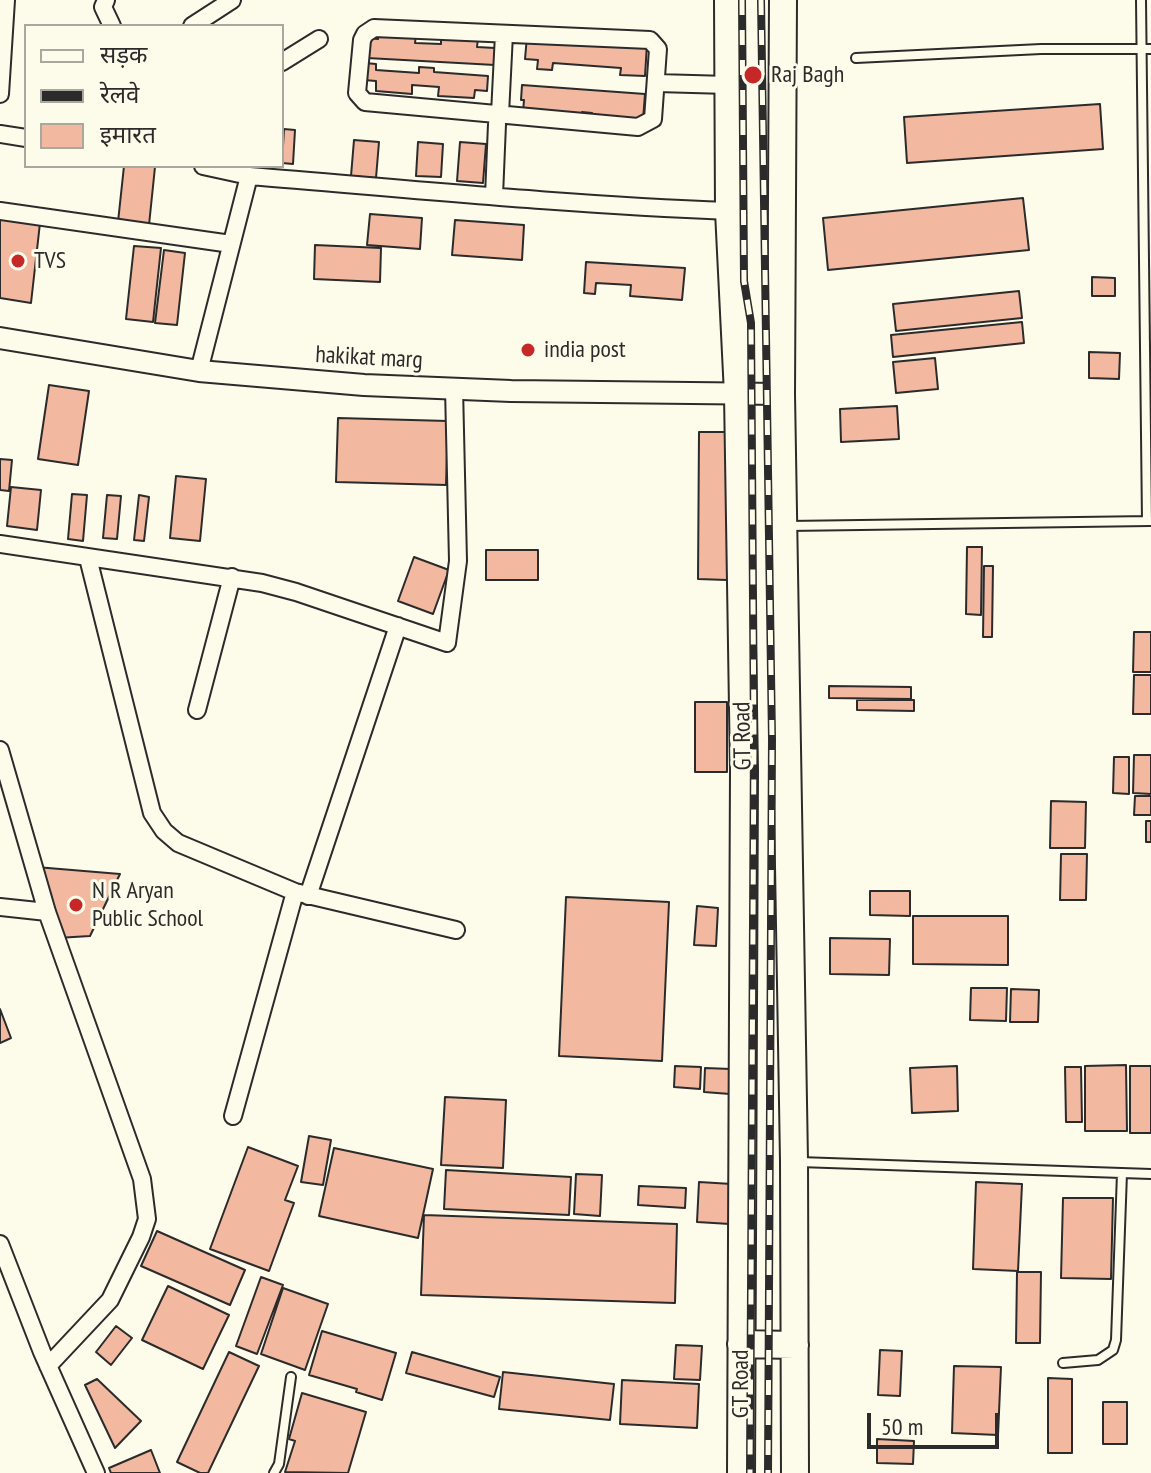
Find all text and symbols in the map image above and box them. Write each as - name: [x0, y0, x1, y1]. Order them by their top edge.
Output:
- legend: [24, 24, 284, 168]
- text: सड़क: [100, 39, 148, 70]
- place label: Raj Bagh: [771, 61, 844, 89]
- marker: Raj Bagh: [742, 64, 764, 86]
- text: रेलवे: [100, 79, 139, 110]
- text: इमारत: [100, 119, 156, 150]
- place label: TVS: [34, 247, 66, 275]
- marker: TVS: [9, 252, 27, 270]
- place label: india post: [544, 336, 626, 364]
- street label: hakikat marg: [315, 341, 423, 375]
- marker: india post: [519, 341, 537, 359]
- street label: GT Road: [728, 701, 758, 771]
- place label: N R Aryan Public School: [92, 877, 203, 933]
- marker: N R Aryan Public School: [67, 896, 85, 914]
- street label: GT Road: [727, 1350, 755, 1418]
- scale bar: [871, 1397, 1003, 1447]
- text: 50 m: [881, 1411, 923, 1442]

